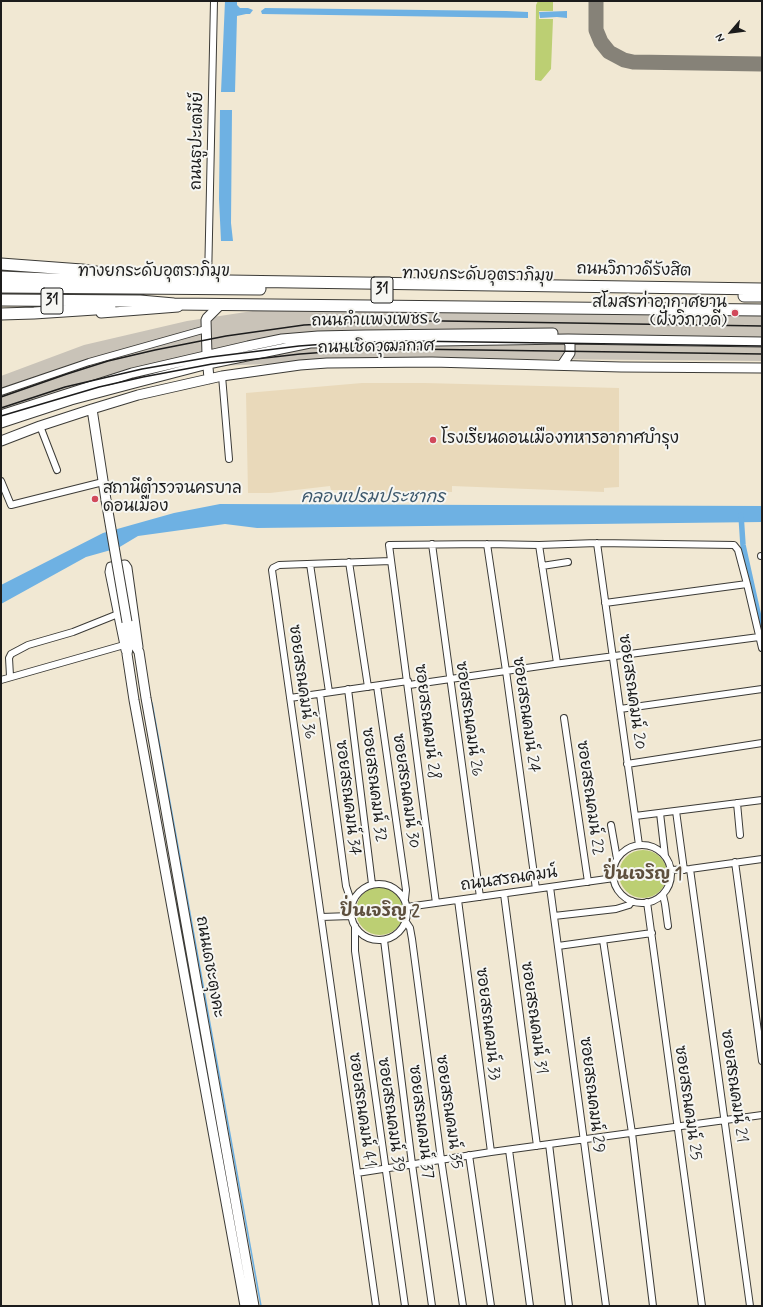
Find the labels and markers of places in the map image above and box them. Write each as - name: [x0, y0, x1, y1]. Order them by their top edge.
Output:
- place label: สโมสรท่าอากาศยาน (ฝั่งวิภาวดี): [592, 294, 727, 332]
- marker: สโมสรท่าอากาศยาน (ฝั่งวิภาวดี): [730, 308, 740, 318]
- place label: โรงเรียนดอนเมืองทหารอากาศบำรุง: [441, 430, 679, 450]
- marker: โรงเรียนดอนเมืองทหารอากาศบำรุง: [428, 435, 438, 445]
- place label: สถานีตำรวจนครบาล ดอนเมือง: [103, 480, 242, 518]
- marker: สถานีตำรวจนครบาล ดอนเมือง: [90, 494, 100, 504]

